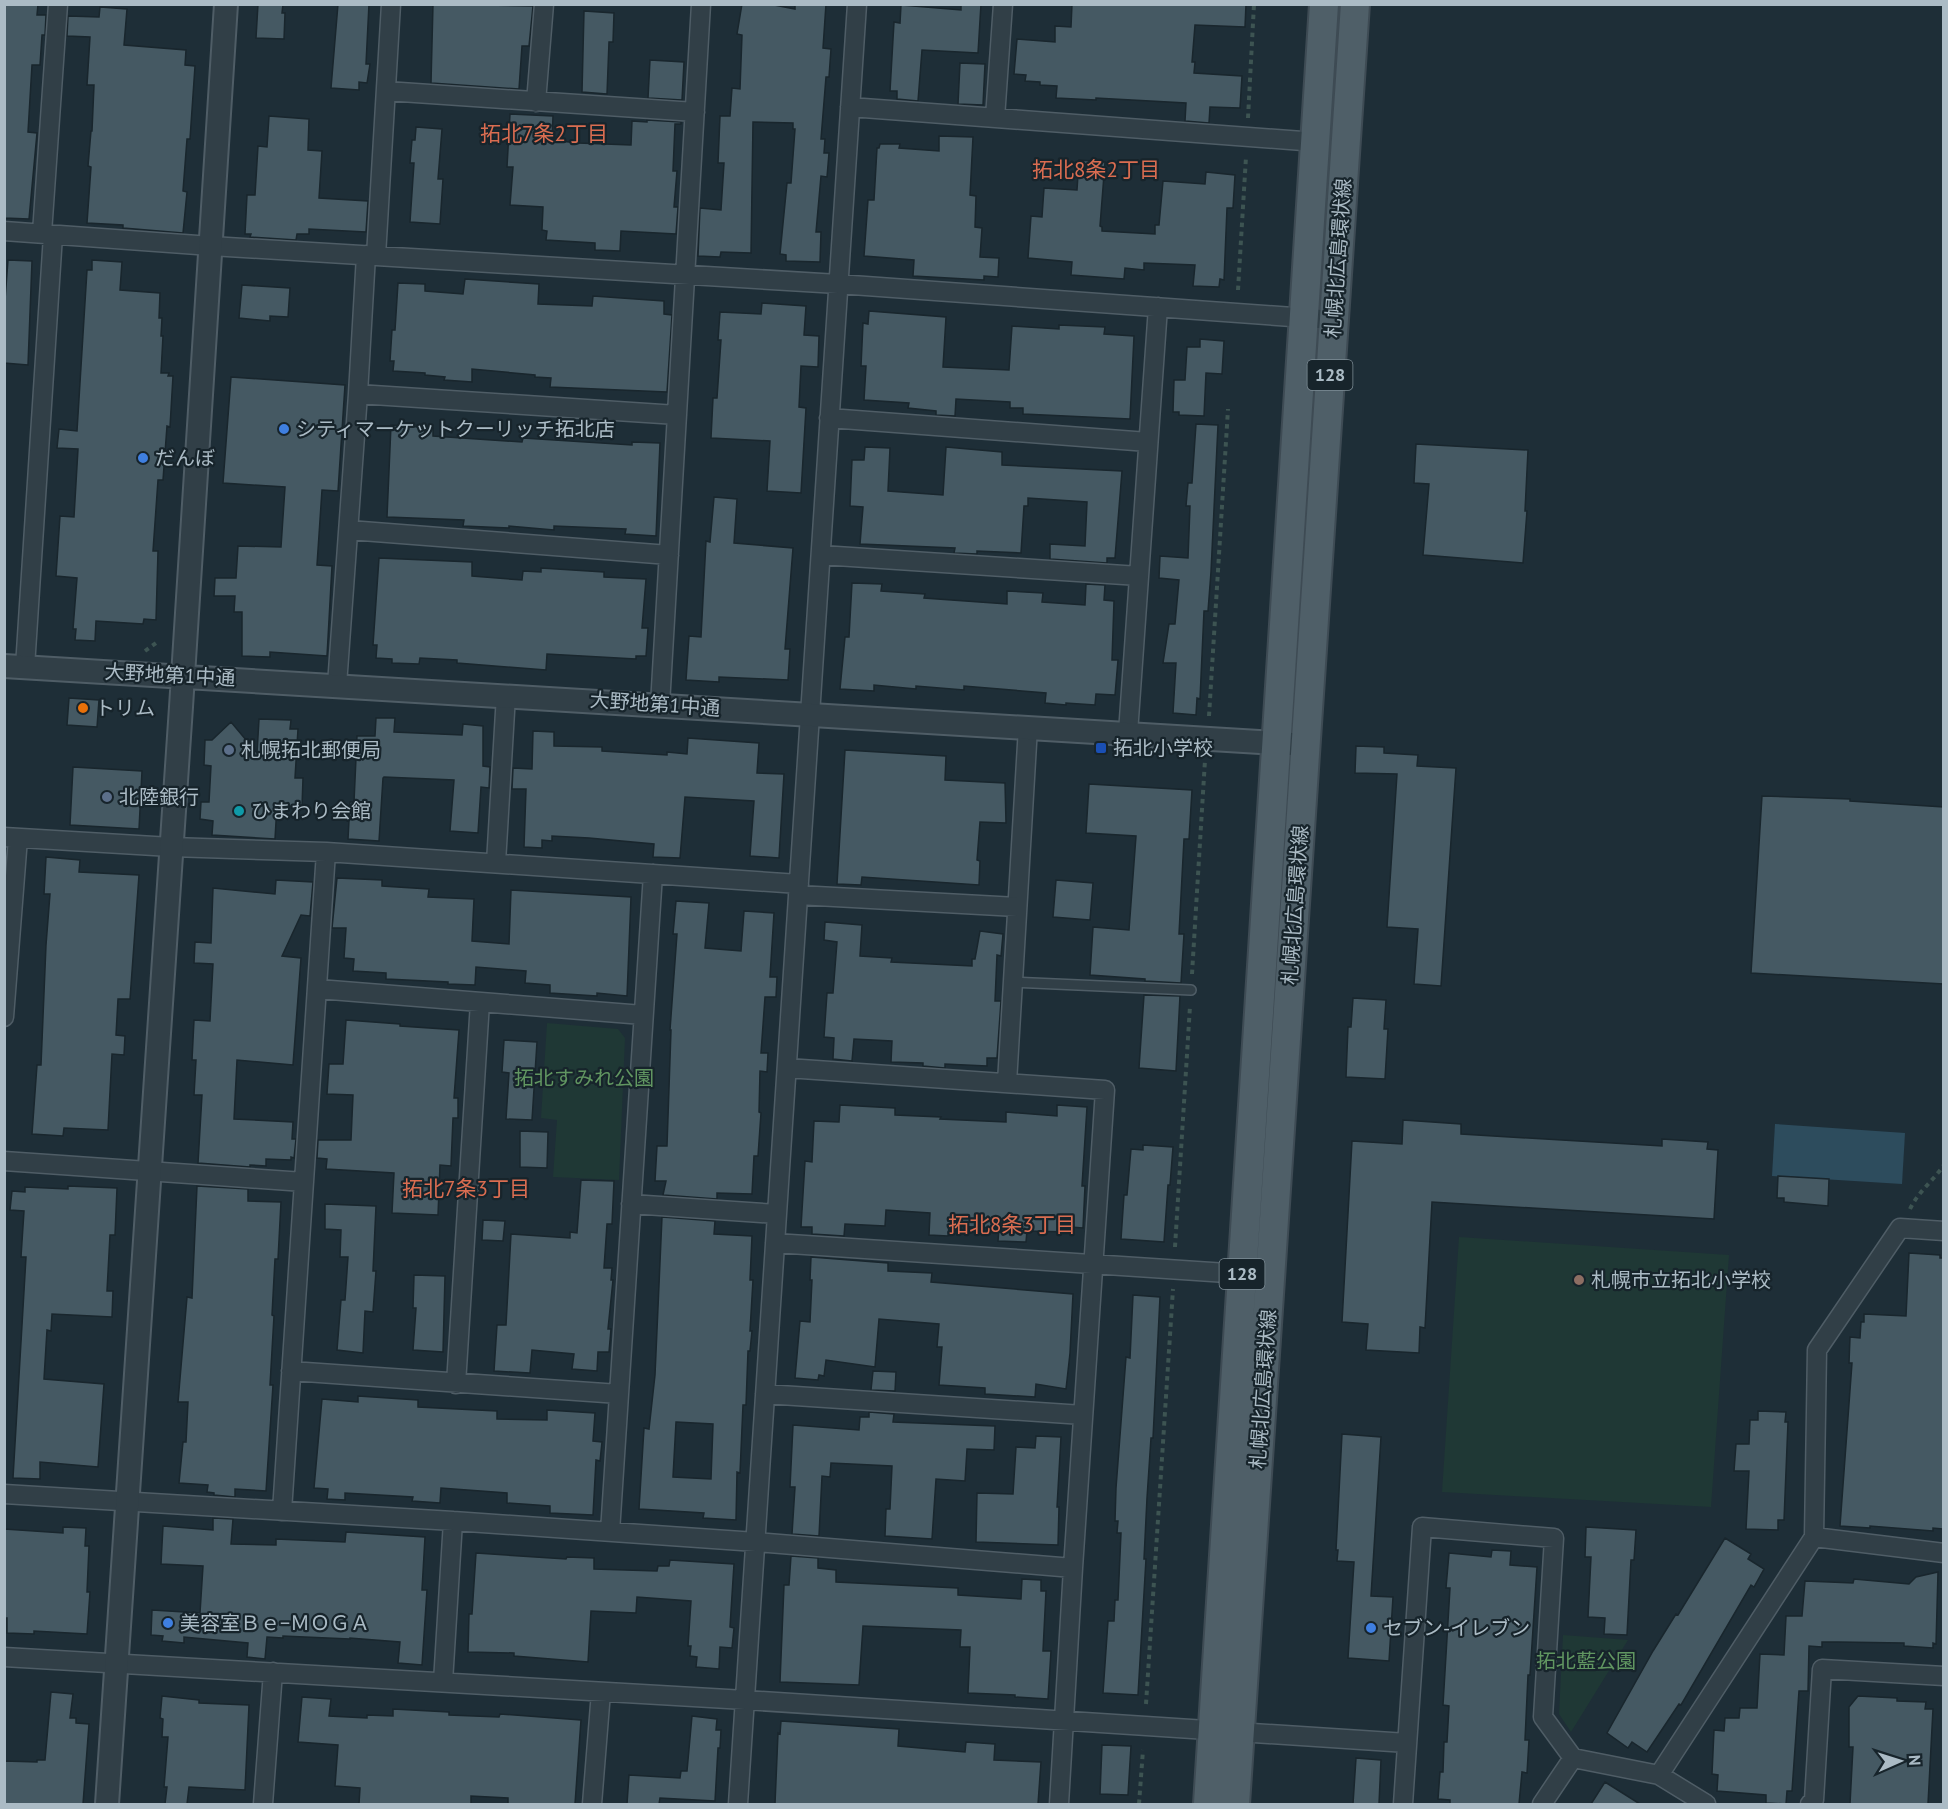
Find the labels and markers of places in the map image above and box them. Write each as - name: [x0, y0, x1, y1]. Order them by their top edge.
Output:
- place label: シティマーケットクーリッチ拓北店: [296, 416, 615, 442]
- marker: シティマーケットクーリッチ拓北店: [277, 422, 291, 436]
- place label: だんぼ: [155, 445, 215, 471]
- marker: だんぼ: [136, 451, 150, 465]
- place label: トリム: [95, 695, 155, 721]
- marker: トリム: [76, 701, 90, 715]
- place label: 拓北小学校: [1113, 735, 1213, 761]
- place label: 札幌拓北郵便局: [241, 737, 381, 763]
- marker: 拓北小学校: [1094, 741, 1108, 755]
- marker: 札幌拓北郵便局: [222, 743, 236, 757]
- place label: 北陸銀行: [119, 784, 199, 810]
- marker: 北陸銀行: [100, 790, 114, 804]
- place label: ひまわり会館: [251, 798, 371, 824]
- marker: ひまわり会館: [232, 804, 246, 818]
- place label: 札幌市立拓北小学校: [1591, 1267, 1771, 1293]
- marker: 札幌市立拓北小学校: [1572, 1273, 1586, 1287]
- place label: 美容室Ｂｅ−ＭＯＧＡ: [180, 1610, 370, 1636]
- place label: セブン-イレブン: [1383, 1615, 1530, 1641]
- marker: 美容室Ｂｅ−ＭＯＧＡ: [161, 1616, 175, 1630]
- marker: セブン-イレブン: [1364, 1621, 1378, 1635]

